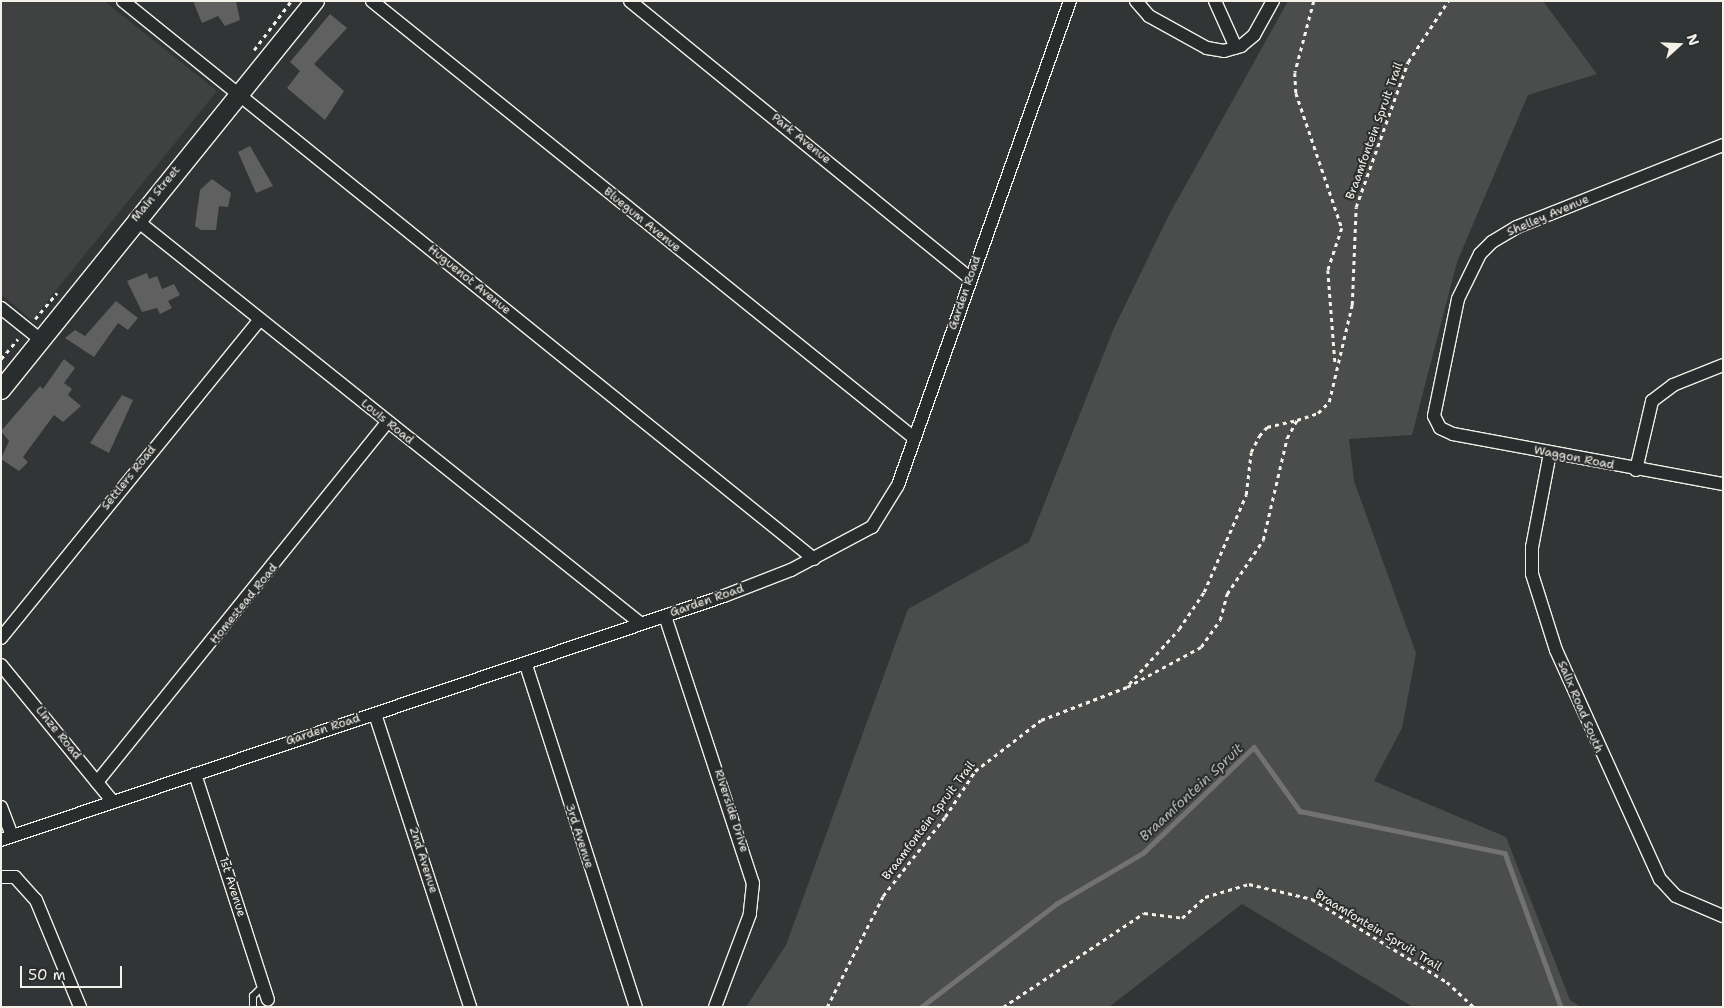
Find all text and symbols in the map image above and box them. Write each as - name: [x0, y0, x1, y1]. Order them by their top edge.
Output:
- north arrow: [1654, 20, 1704, 70]
- text: N: [1683, 32, 1703, 48]
- street label: Braamfontein Spruit Trail: [1343, 60, 1407, 202]
- street label: Park Avenue: [768, 111, 834, 167]
- street label: Main Street: [128, 163, 184, 225]
- street label: Bluegum Avenue: [601, 184, 683, 256]
- street label: Shelley Avenue: [1505, 192, 1591, 240]
- street label: Huguenot Avenue: [425, 242, 513, 318]
- street label: Garden Road: [946, 254, 984, 332]
- street label: Louis Road: [358, 396, 416, 448]
- street label: Settlers Road: [99, 443, 159, 513]
- street label: Waggon Road: [1533, 443, 1615, 473]
- street label: Homestead Road: [207, 561, 281, 647]
- street label: Garden Road: [668, 582, 746, 620]
- street label: Salix Road South: [1554, 659, 1606, 755]
- street label: Linze Road: [32, 703, 84, 763]
- street label: Garden Road: [284, 711, 362, 749]
- water label: Braamfontein Spruit: [1136, 740, 1246, 844]
- street label: Braamfontein Spruit Trail: [880, 759, 978, 883]
- street label: Riverside Drive: [711, 768, 751, 854]
- street label: 3rd Avenue: [562, 802, 596, 870]
- street label: 2nd Avenue: [405, 825, 441, 895]
- street label: 1st Avenue: [216, 855, 248, 919]
- street label: Braamfontein Spruit Trail: [1312, 887, 1444, 975]
- scale bar: [22, 956, 125, 988]
- text: 50 m: [28, 965, 66, 985]

